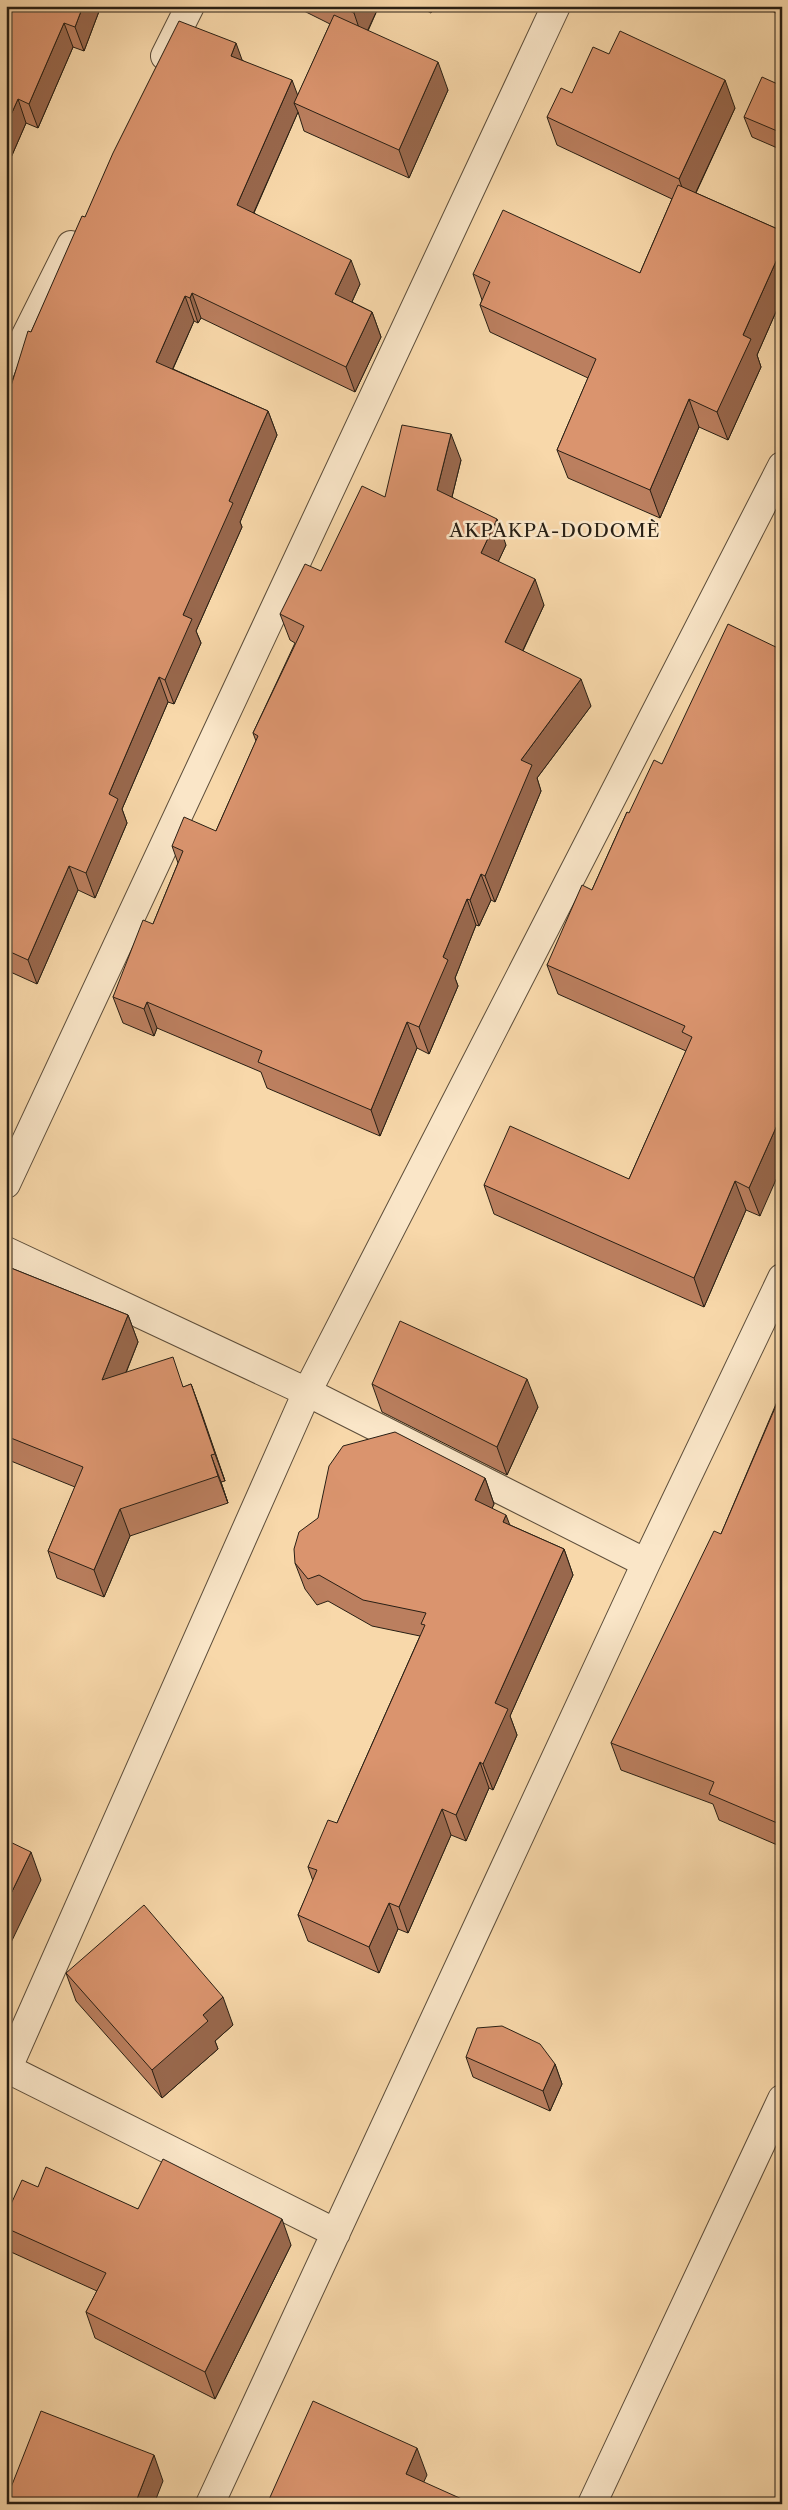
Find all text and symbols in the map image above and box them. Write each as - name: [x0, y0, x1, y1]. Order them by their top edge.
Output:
- district label: AKPAKPA-DODOMÈ: [448, 519, 661, 542]

